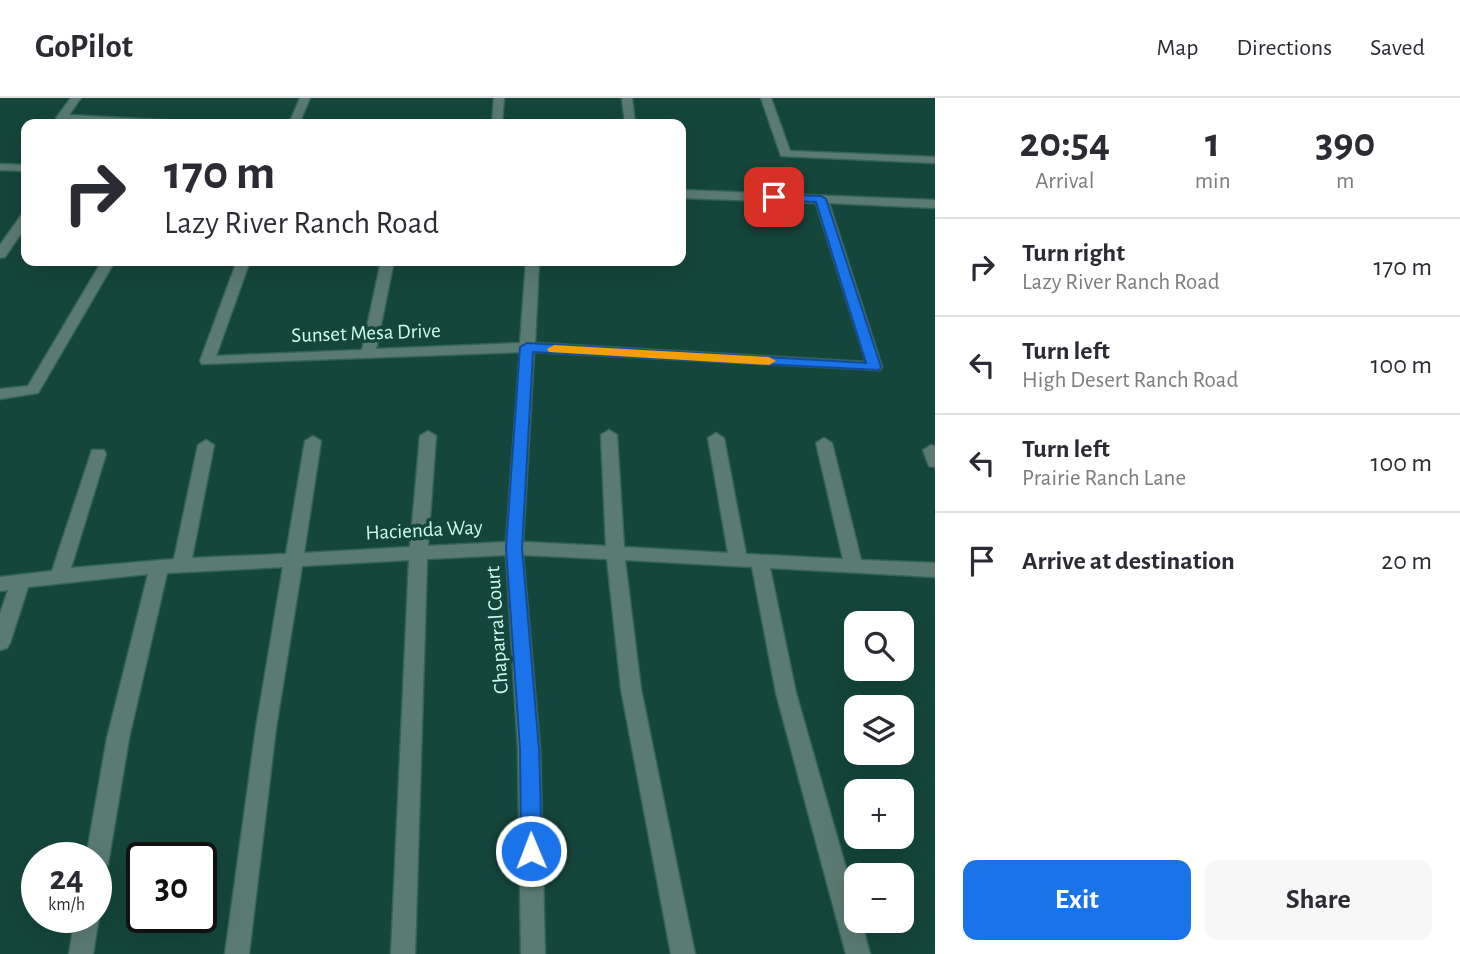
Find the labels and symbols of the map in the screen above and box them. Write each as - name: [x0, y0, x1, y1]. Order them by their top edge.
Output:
- pin: [744, 167, 804, 227]
- street label: Sunset Mesa Drive: [291, 320, 441, 346]
- street label: Hacienda Way: [365, 516, 483, 544]
- street label: Chaparral Court: [482, 565, 512, 695]
- position arrow: [494, 814, 568, 888]
- speed limit sign: 30: [126, 842, 217, 933]

